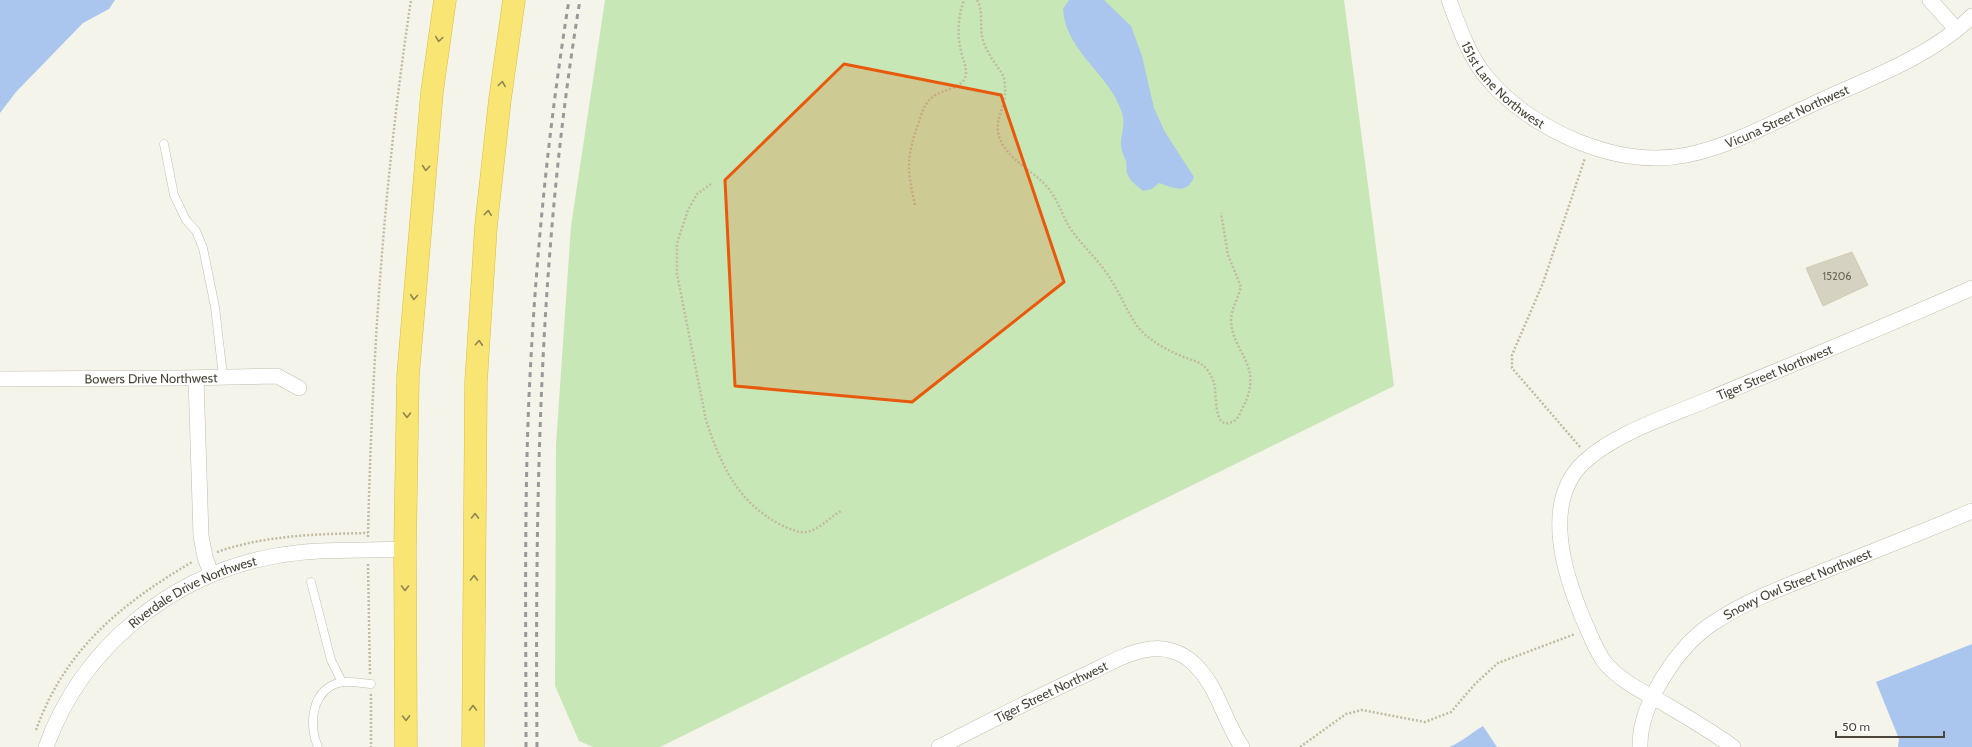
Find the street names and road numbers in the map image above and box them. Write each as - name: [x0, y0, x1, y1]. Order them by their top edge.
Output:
- street label: 151st Lane Northwest: [1458, 39, 1548, 132]
- street label: Vicuna Street Northwest: [1723, 81, 1852, 151]
- street label: Tiger Street Northwest: [1714, 341, 1835, 403]
- street label: Bowers Drive Northwest: [85, 369, 218, 387]
- street label: Snowy Owl Street Northwest: [1720, 545, 1874, 623]
- street label: Riverdale Drive Northwest: [125, 552, 258, 631]
- street label: Tiger Street Northwest: [992, 657, 1111, 726]

